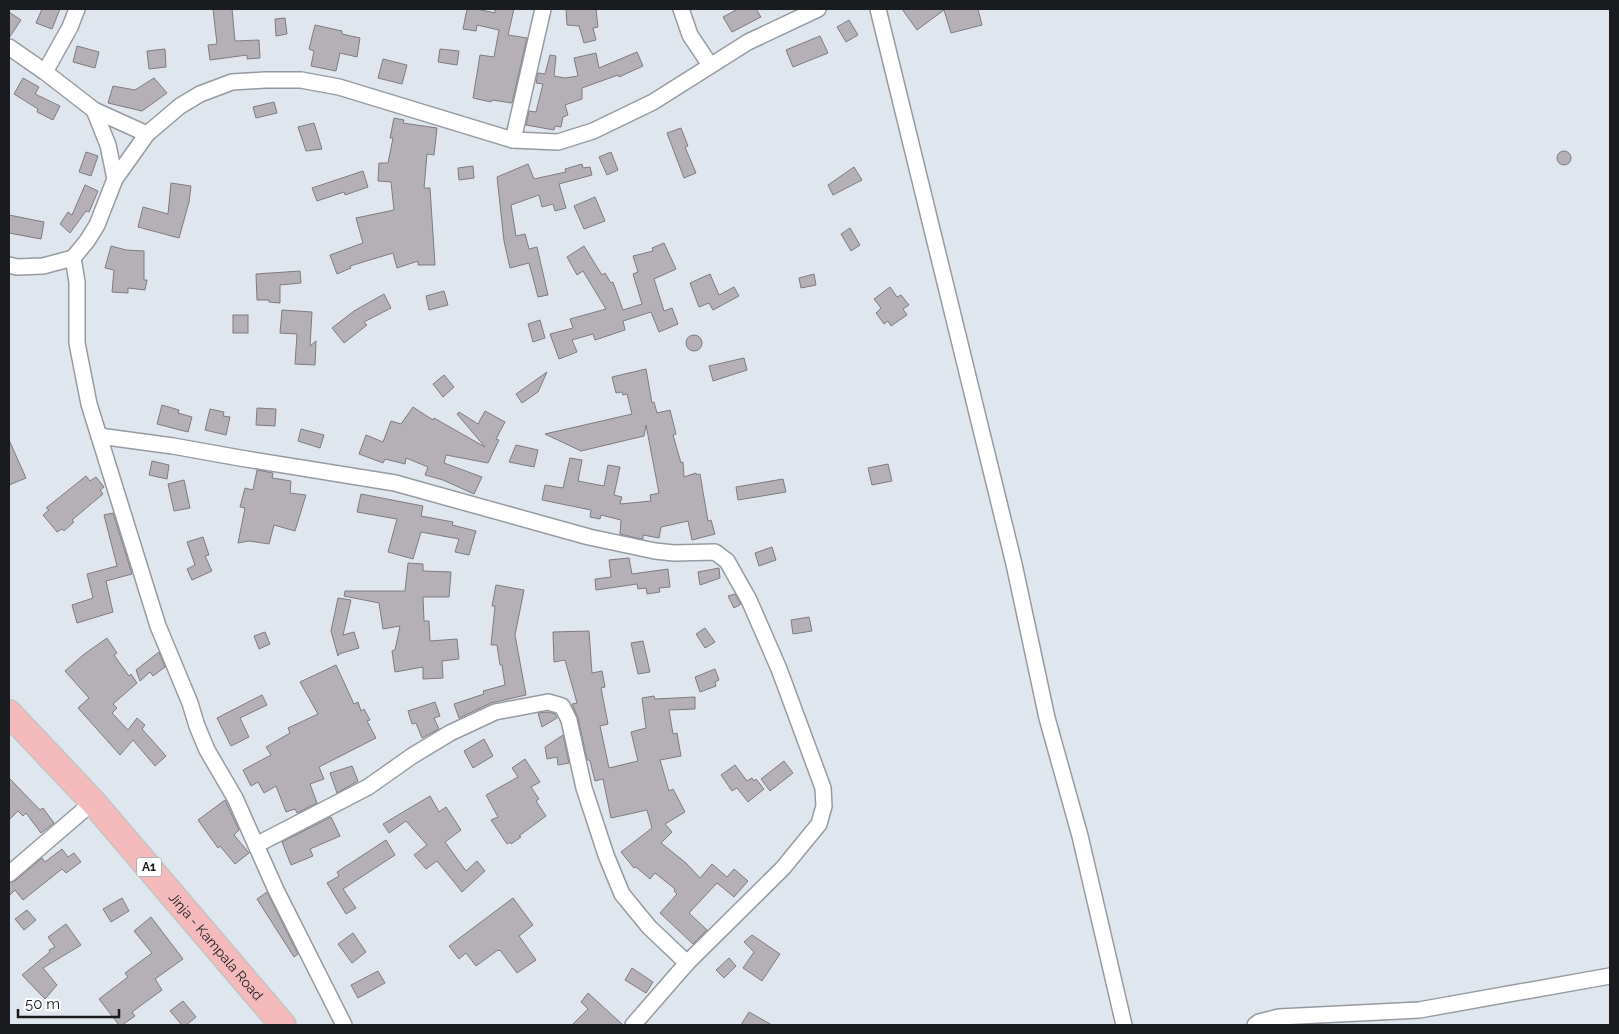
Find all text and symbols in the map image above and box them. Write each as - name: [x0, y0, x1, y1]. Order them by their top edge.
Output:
- road number: A1: [136, 858, 162, 876]
- street label: Jinja - Kampala Road: [166, 889, 266, 1003]
- scale bar: [18, 986, 119, 1018]
- text: 50 m: [25, 995, 60, 1013]

